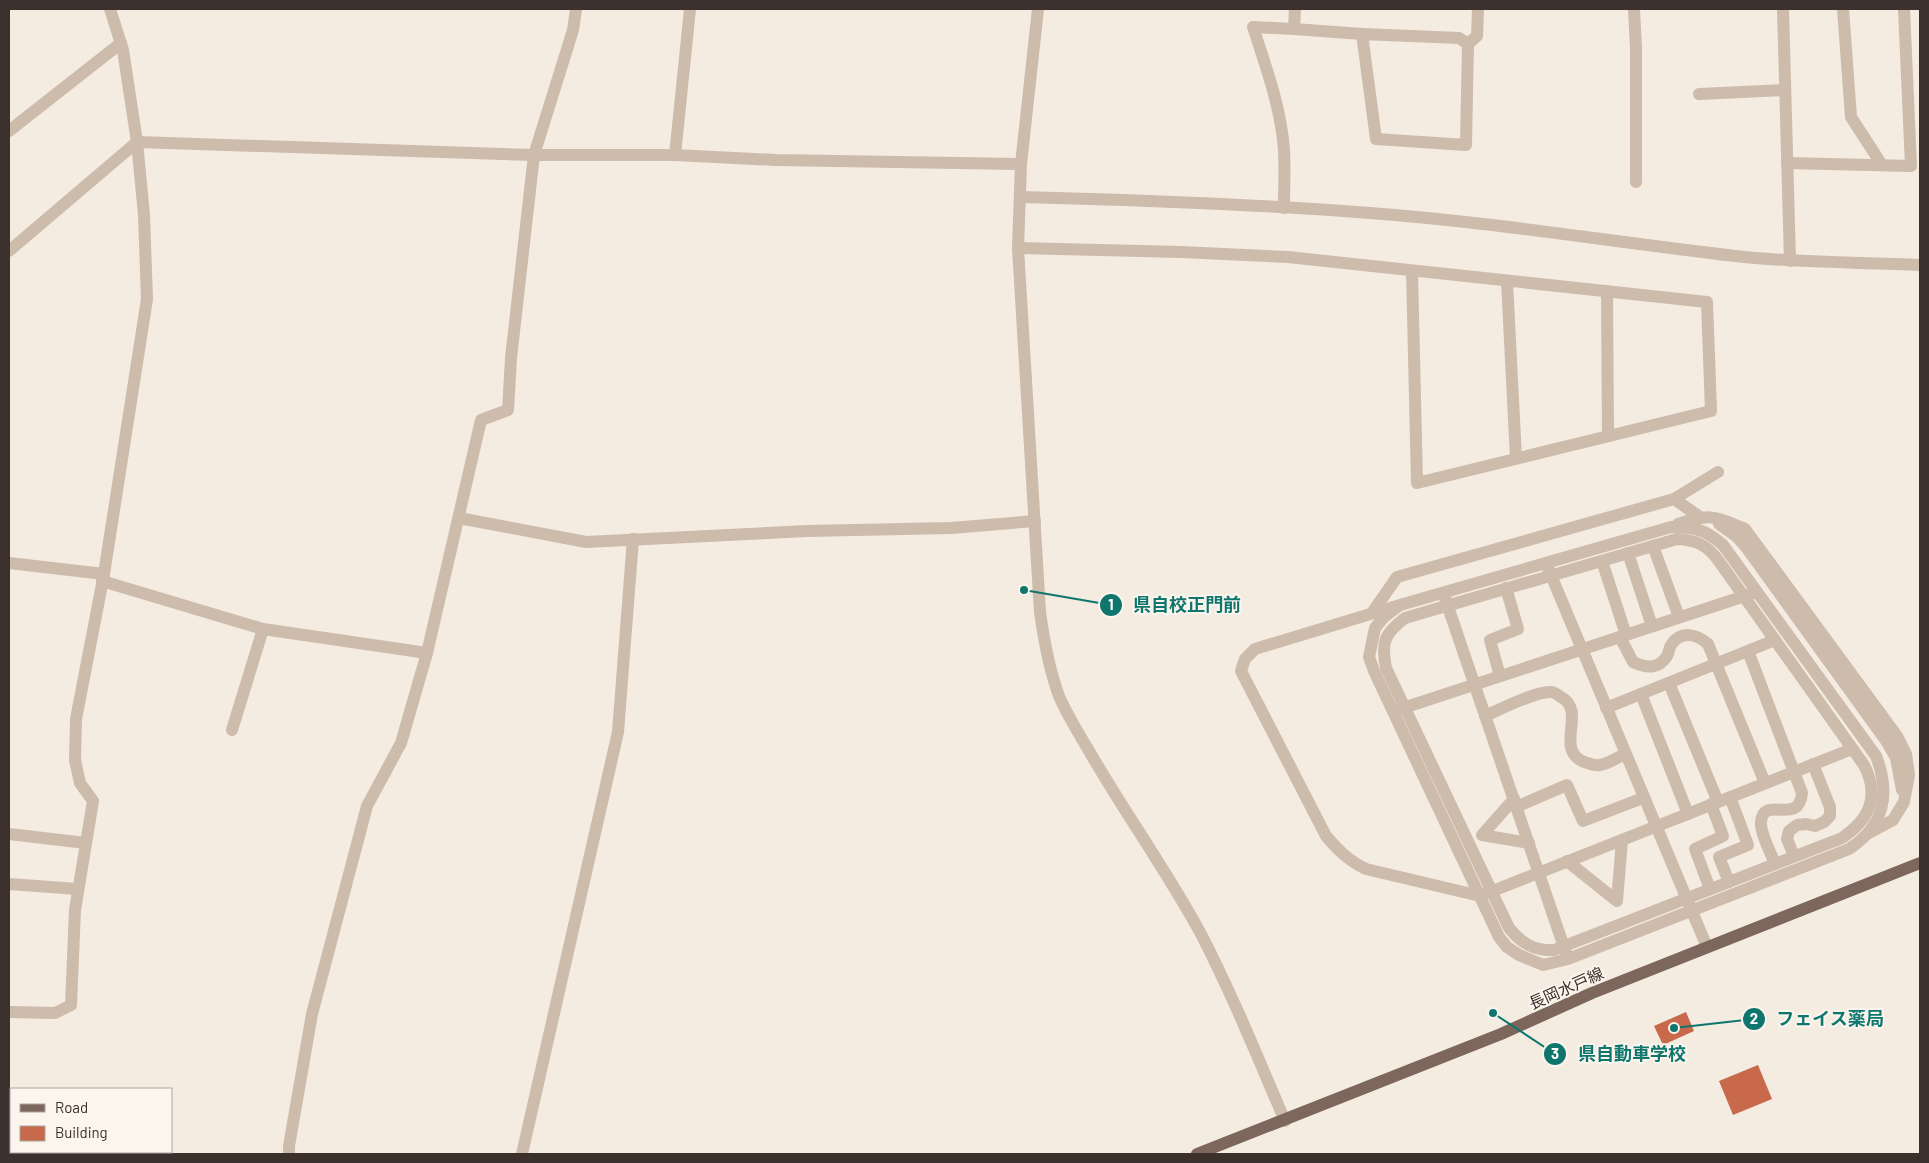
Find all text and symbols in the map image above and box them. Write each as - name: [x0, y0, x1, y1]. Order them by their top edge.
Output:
- callout: 県自校正門前: [1098, 588, 1251, 621]
- text: 県自校正門前: [1133, 593, 1241, 615]
- text: 1: [1108, 595, 1114, 613]
- street label: 長岡水戸線: [1525, 963, 1606, 1012]
- callout: フェイス薬局: [1741, 1002, 1894, 1035]
- text: フェイス薬局: [1776, 1007, 1884, 1029]
- text: 2: [1750, 1009, 1758, 1027]
- callout: 県自動車学校: [1543, 1038, 1696, 1071]
- text: 県自動車学校: [1578, 1042, 1686, 1064]
- text: 3: [1551, 1044, 1559, 1062]
- legend: [10, 1088, 172, 1153]
- text: Road: [55, 1098, 88, 1116]
- text: Building: [55, 1123, 108, 1141]

